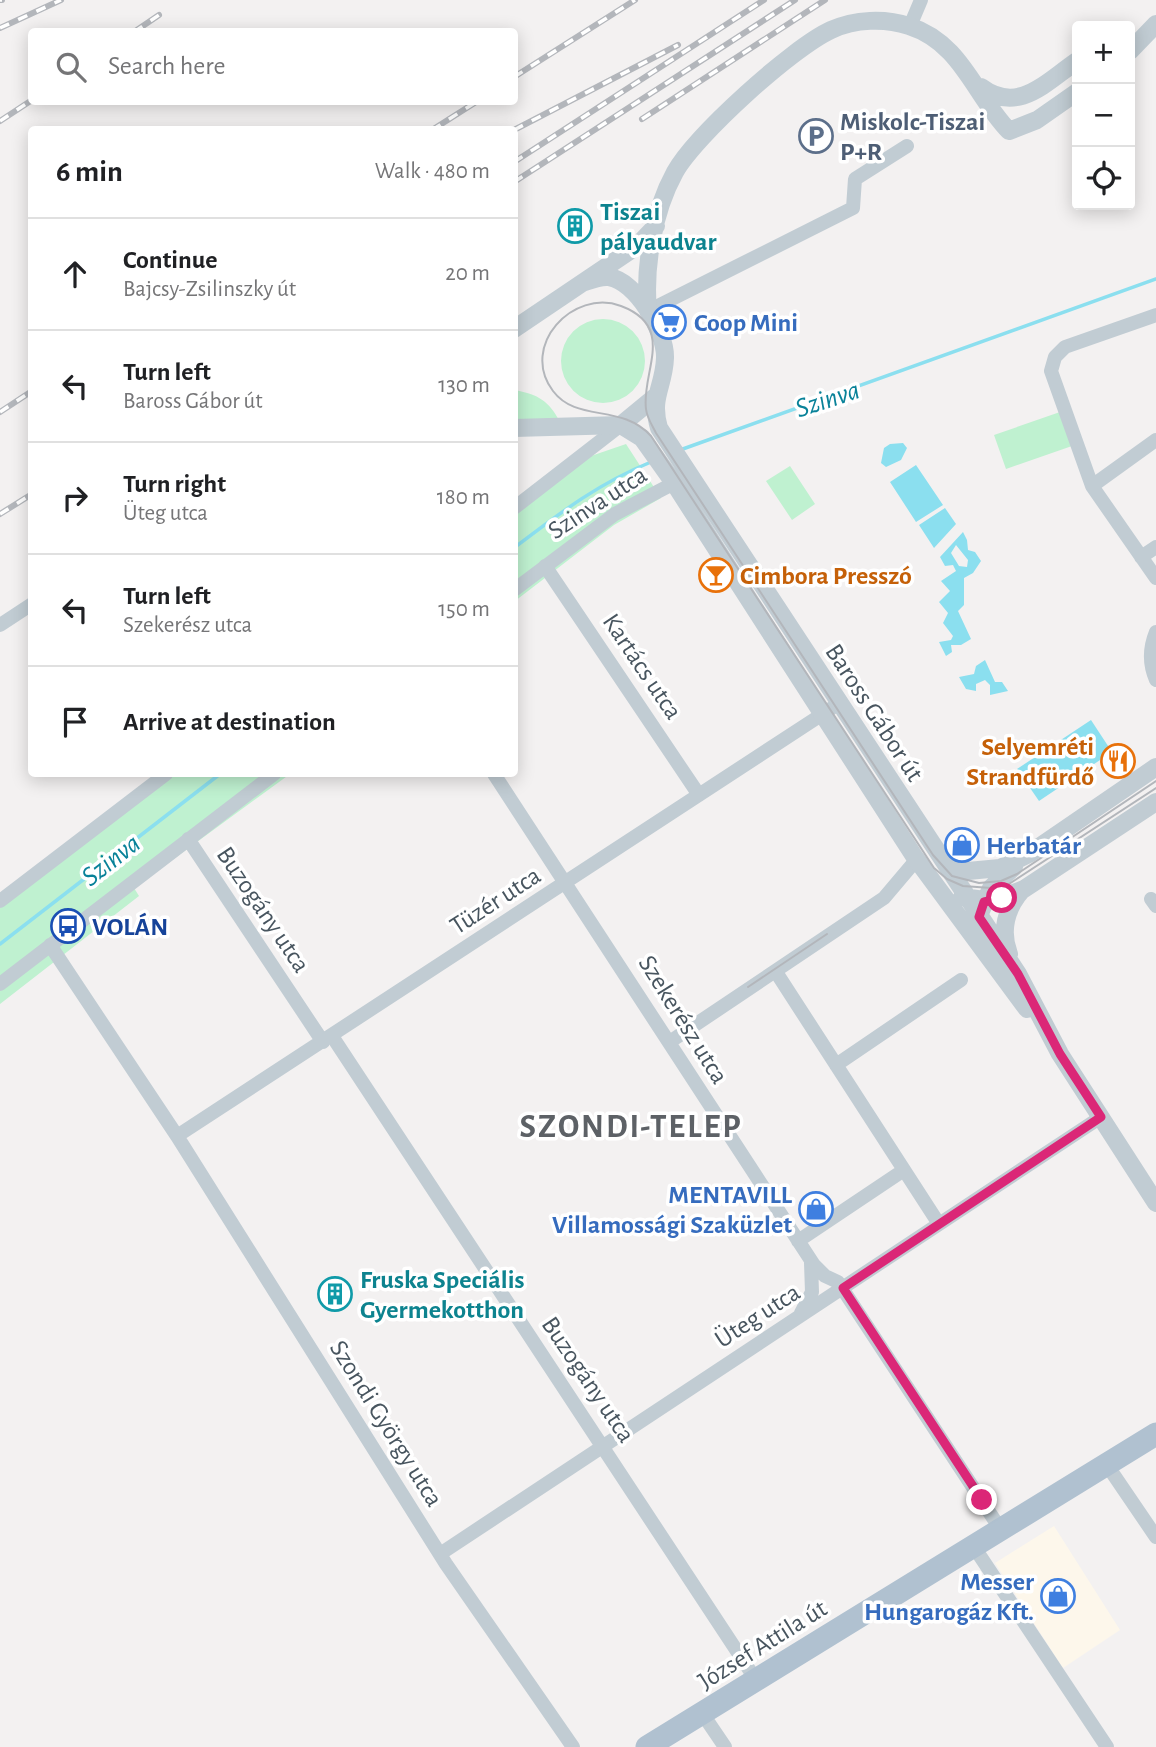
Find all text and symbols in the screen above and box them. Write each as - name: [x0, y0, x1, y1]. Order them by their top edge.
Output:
- map controls: [1072, 21, 1135, 210]
- button: +: [1072, 21, 1135, 84]
- search box: [28, 28, 518, 105]
- icon: search: [52, 48, 90, 86]
- text: Search here: [108, 53, 226, 79]
- button: −: [1072, 84, 1135, 147]
- place label: Miskolc-Tiszai P+R: [840, 109, 985, 165]
- parking icon: Miskolc-Tiszai P+R: [797, 117, 835, 155]
- button: locate: [1072, 147, 1135, 210]
- text: 6 min: [56, 157, 123, 187]
- text: Walk · 480 m: [375, 160, 490, 183]
- place label: Tiszai pályaudvar: [600, 199, 716, 255]
- building icon: Tiszai pályaudvar: [556, 207, 594, 245]
- text: Continue: [123, 247, 218, 273]
- icon: ahead: [56, 255, 94, 293]
- text: 20 m: [445, 262, 490, 285]
- text: Bajcsy-Zsilinszky út: [123, 278, 296, 301]
- supermarket icon: Coop Mini: [650, 303, 688, 341]
- place label: Coop Mini: [694, 310, 798, 336]
- text: Turn left: [123, 359, 211, 385]
- icon: left: [56, 367, 94, 405]
- text: 130 m: [438, 374, 490, 397]
- water label: Szinva: [792, 376, 863, 423]
- text: Baross Gábor út: [123, 390, 263, 413]
- street label: Szinva utca: [543, 461, 652, 544]
- text: Turn right: [123, 471, 226, 497]
- icon: right: [56, 479, 94, 517]
- text: 180 m: [437, 486, 490, 509]
- text: Üteg utca: [123, 502, 208, 525]
- bar icon: Cimbora Presszó: [697, 556, 735, 594]
- place label: Cimbora Presszó: [740, 563, 912, 589]
- text: Turn left: [123, 583, 211, 609]
- icon: left: [56, 591, 94, 629]
- text: 150 m: [438, 598, 490, 621]
- street label: Kartács utca: [597, 609, 687, 724]
- text: Szekerész utca: [123, 614, 252, 637]
- street label: Baross Gábor út: [820, 639, 928, 786]
- icon: arrive: [56, 703, 94, 741]
- text: Arrive at destination: [123, 709, 336, 735]
- place label: Selyemréti Strandfürdő: [966, 734, 1094, 790]
- restaurant icon: Selyemréti Strandfürdő: [1099, 742, 1137, 780]
- shop icon: Herbatár: [943, 826, 981, 864]
- water label: Szinva: [77, 829, 146, 892]
- place label: Herbatár: [986, 833, 1081, 859]
- street label: Buzogány utca: [212, 842, 315, 977]
- street label: Tüzér utca: [446, 862, 545, 940]
- route start: [986, 882, 1017, 913]
- bus stop icon: VOLÁN: [49, 907, 87, 945]
- place label: VOLÁN: [92, 912, 168, 940]
- street label: Szekerész utca: [633, 951, 733, 1088]
- district label: SZONDI-TELEP: [520, 1111, 743, 1144]
- place label: MENTAVILL Villamossági Szaküzlet: [552, 1182, 793, 1238]
- shop icon: MENTAVILL Villamossági Szaküzlet: [797, 1190, 835, 1228]
- place label: Fruska Speciális Gyermekotthon: [360, 1267, 524, 1323]
- building icon: Fruska Speciális Gyermekotthon: [316, 1275, 354, 1313]
- street label: Üteg utca: [710, 1278, 805, 1353]
- street label: Buzogány utca: [537, 1312, 640, 1447]
- street label: Szondi György utca: [325, 1336, 448, 1511]
- route end: [966, 1484, 997, 1515]
- place label: Messer Hungarogáz Kft.: [864, 1569, 1034, 1625]
- shop icon: Messer Hungarogáz Kft.: [1039, 1577, 1077, 1615]
- street label: József Attila út: [694, 1595, 831, 1695]

